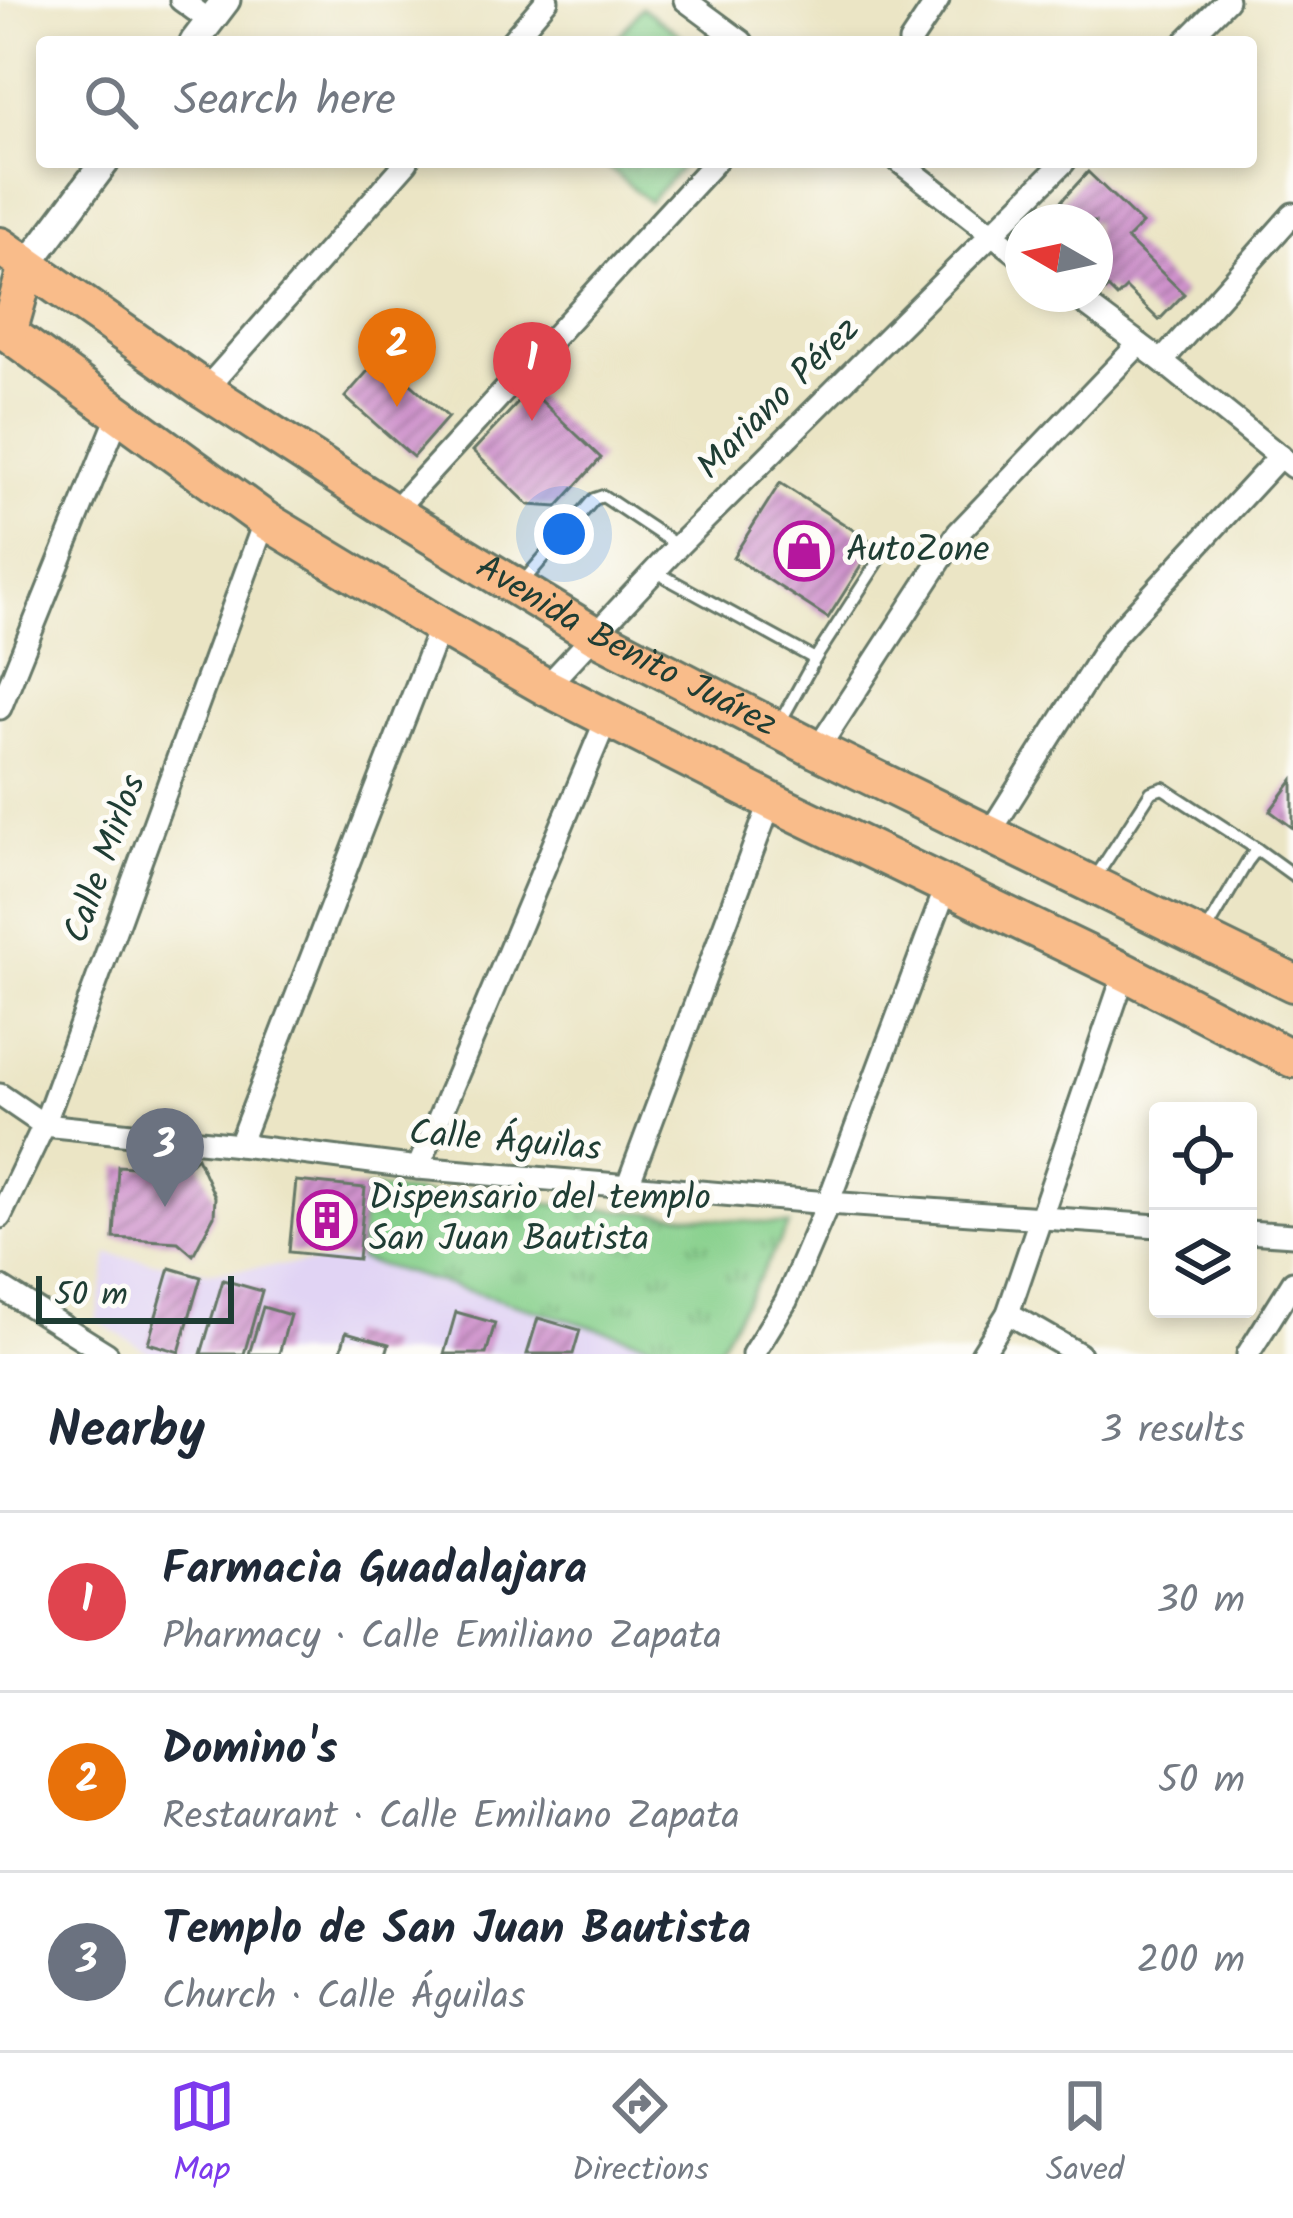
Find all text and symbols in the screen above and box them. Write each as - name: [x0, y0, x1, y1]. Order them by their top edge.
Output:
- search box: [36, 36, 1257, 168]
- text: Search here: [174, 66, 396, 138]
- icon: search: [78, 69, 144, 135]
- north arrow: [1005, 204, 1113, 312]
- street label: Mariano Pérez: [684, 304, 874, 494]
- pin: 2: [358, 308, 436, 407]
- pin: 1: [493, 322, 571, 421]
- your location: [534, 504, 594, 564]
- shop icon: AutoZone: [773, 520, 835, 582]
- place label: AutoZone: [846, 523, 989, 580]
- street label: Avenida Benito Juárez: [464, 540, 787, 753]
- street label: Calle Mirlos: [49, 767, 163, 951]
- map controls: [1149, 1102, 1257, 1318]
- button: locate: [1149, 1102, 1257, 1210]
- street label: Calle Águilas: [407, 1105, 603, 1179]
- pin: 3: [126, 1108, 204, 1207]
- place label: Dispensario del templo San Juan Bautista: [369, 1171, 711, 1269]
- building icon: Dispensario del templo San Juan Bautista: [296, 1189, 358, 1251]
- button: layers: [1149, 1210, 1257, 1318]
- scale bar: [36, 1270, 234, 1323]
- text: 50 m: [54, 1270, 128, 1323]
- text: Nearby: [48, 1392, 205, 1473]
- text: 3 results: [1100, 1401, 1245, 1463]
- text: Farmacia Guadalajara: [162, 1535, 587, 1607]
- text: 1: [81, 1571, 93, 1633]
- text: 30 m: [1157, 1571, 1245, 1633]
- text: Pharmacy · Calle Emiliano Zapata: [162, 1607, 722, 1669]
- text: Domino's: [162, 1715, 337, 1787]
- text: 2: [76, 1751, 98, 1813]
- text: 50 m: [1158, 1751, 1245, 1813]
- text: Restaurant · Calle Emiliano Zapata: [162, 1787, 740, 1849]
- text: Templo de San Juan Bautista: [162, 1895, 751, 1967]
- text: 3: [76, 1931, 98, 1993]
- text: 200 m: [1137, 1931, 1245, 1993]
- text: Church · Calle Águilas: [162, 1967, 525, 2029]
- tab: Map: [169, 2073, 235, 2198]
- tab: Directions: [572, 2073, 709, 2198]
- tab: Saved: [1046, 2073, 1124, 2198]

